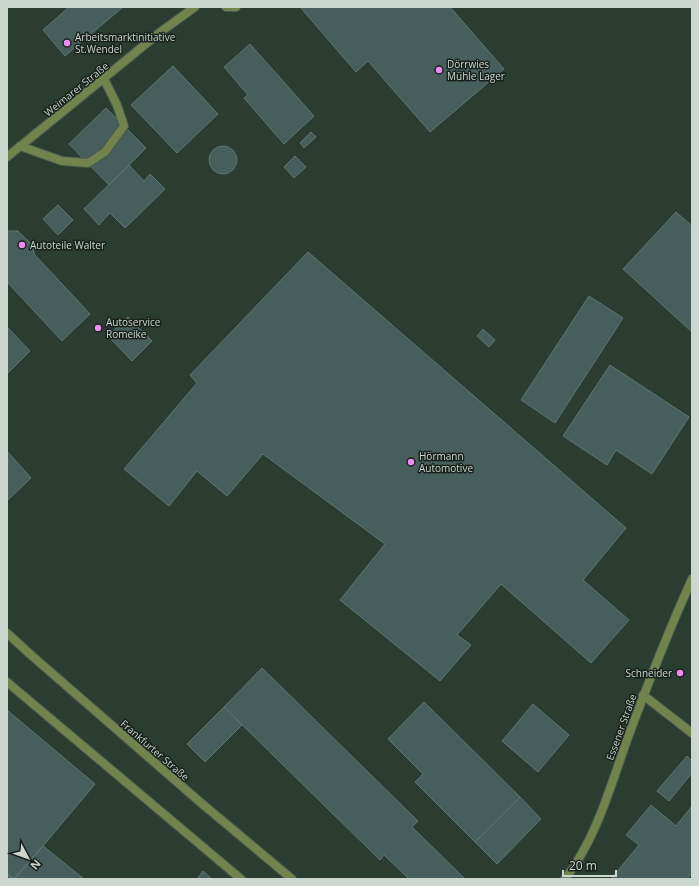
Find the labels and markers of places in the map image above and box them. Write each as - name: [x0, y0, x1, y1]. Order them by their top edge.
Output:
- place label: Arbeitsmarktinitiative St.Wendel: [75, 30, 176, 56]
- marker: Arbeitsmarktinitiative St.Wendel: [62, 38, 72, 48]
- place label: Dörrwies Mühle Lager: [447, 57, 505, 83]
- marker: Dörrwies Mühle Lager: [434, 65, 444, 75]
- place label: Autoteile Walter: [30, 238, 105, 252]
- marker: Autoteile Walter: [17, 240, 27, 250]
- place label: Autoservice Romeike: [106, 315, 161, 341]
- marker: Autoservice Romeike: [93, 323, 103, 333]
- place label: Hörmann Automotive: [419, 449, 473, 475]
- marker: Hörmann Automotive: [406, 457, 416, 467]
- place label: Schneider: [626, 666, 672, 680]
- marker: Schneider: [675, 668, 685, 678]

